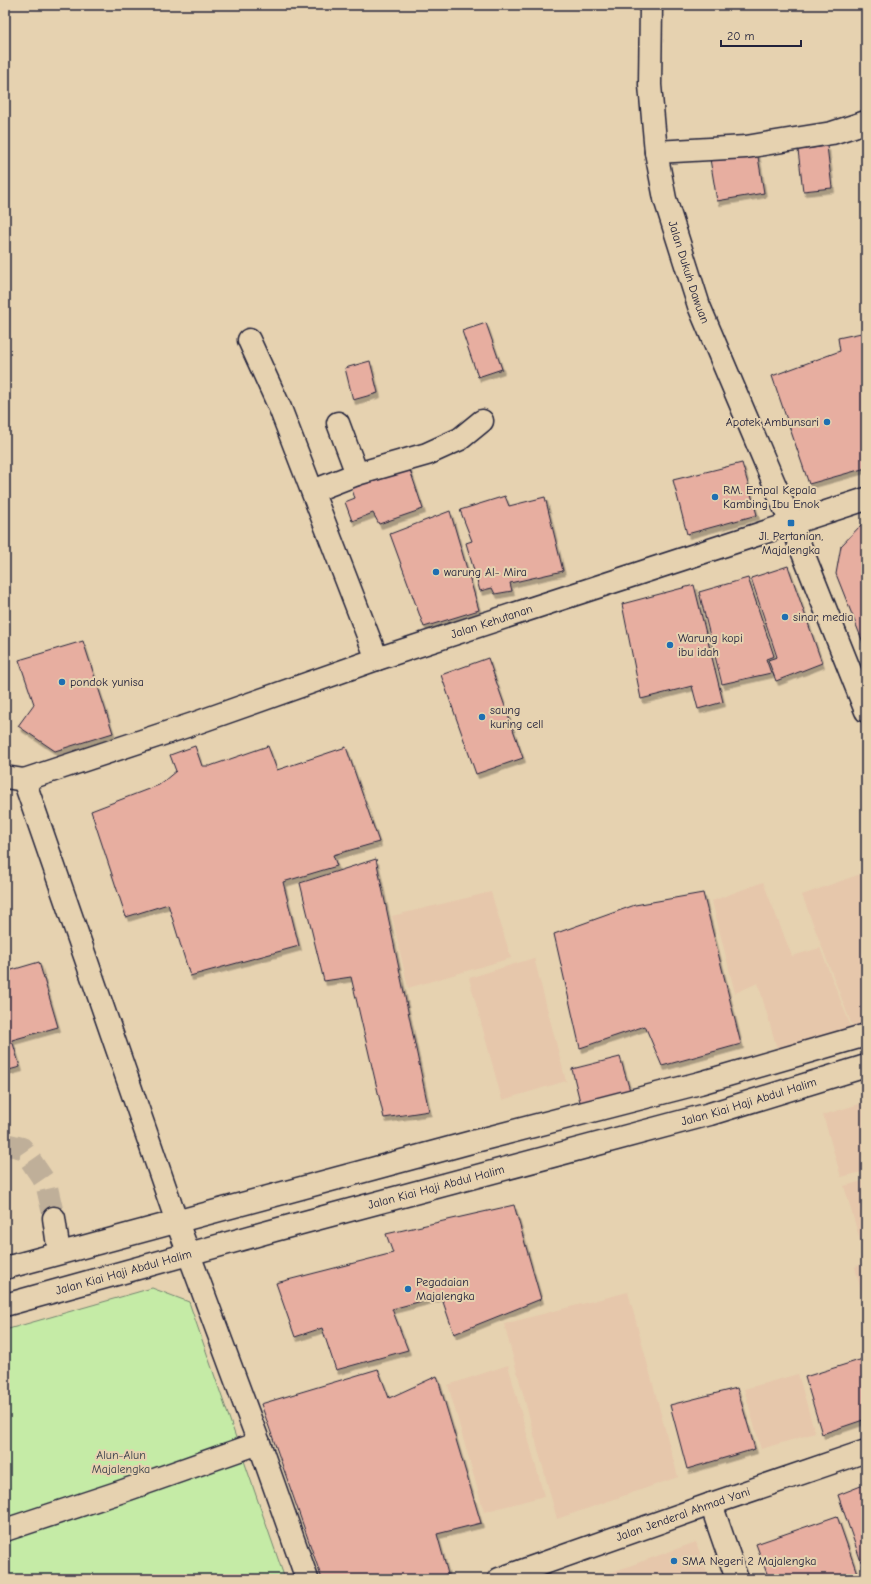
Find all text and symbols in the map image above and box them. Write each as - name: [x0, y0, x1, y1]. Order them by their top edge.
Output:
- scale bar: [721, 22, 801, 48]
- text: 20 m: [727, 29, 755, 43]
- street label: Jalan Dukuh Dawuan: [665, 219, 713, 326]
- place label: Apotek Ambunsari: [726, 415, 819, 429]
- marker: Apotek Ambunsari: [822, 417, 832, 427]
- place label: RM. Empal Kepala Kambing Ibu Enok: [723, 483, 819, 511]
- marker: RM. Empal Kepala Kambing Ibu Enok: [710, 492, 720, 502]
- marker: Jl. Pertanian, Majalengka: [786, 518, 796, 528]
- place label: Jl. Pertanian, Majalengka: [759, 529, 823, 557]
- place label: warung Al- Mira: [444, 565, 527, 579]
- marker: warung Al- Mira: [431, 567, 441, 577]
- street label: Jalan Kehutanan: [449, 602, 534, 641]
- place label: sinar media: [793, 610, 854, 624]
- marker: sinar media: [780, 612, 790, 622]
- place label: Warung kopi ibu idah: [678, 631, 743, 659]
- marker: Warung kopi ibu idah: [665, 640, 675, 650]
- place label: pondok yunisa: [70, 675, 144, 689]
- marker: pondok yunisa: [57, 677, 67, 687]
- place label: saung kuring cell: [490, 703, 544, 731]
- marker: saung kuring cell: [477, 712, 487, 722]
- street label: Jalan Kiai Haji Abdul Halim: [679, 1075, 818, 1128]
- street label: Jalan Kiai Haji Abdul Halim: [366, 1162, 506, 1212]
- street label: Jalan Kiai Haji Abdul Halim: [54, 1246, 193, 1298]
- place label: Pegadaian Majalengka: [416, 1275, 475, 1303]
- marker: Pegadaian Majalengka: [403, 1284, 413, 1294]
- park label: Alun-Alun Majalengka: [92, 1448, 150, 1476]
- street label: Jalan Jenderal Ahmad Yani: [614, 1484, 752, 1544]
- place label: SMA Negeri 2 Majalengka: [682, 1554, 816, 1568]
- marker: SMA Negeri 2 Majalengka: [669, 1556, 679, 1566]

